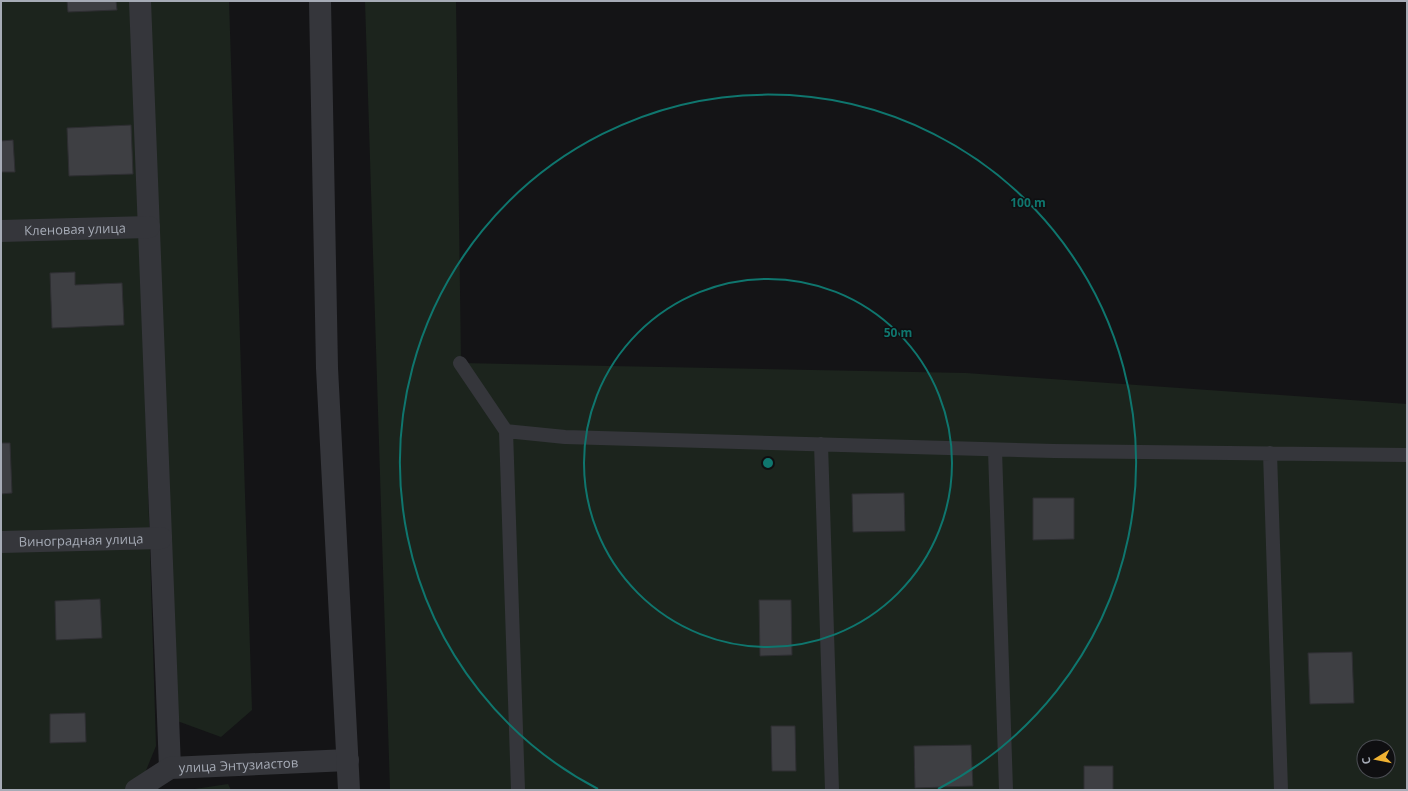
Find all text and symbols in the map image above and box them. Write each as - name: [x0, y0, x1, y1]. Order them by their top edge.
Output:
- text: 100 m: [1010, 194, 1046, 211]
- street label: Кленовая улица: [24, 219, 126, 239]
- text: 50 m: [884, 324, 912, 341]
- centre of rings: [761, 456, 775, 470]
- street label: Виноградная улица: [18, 529, 144, 551]
- north arrow: [1356, 739, 1396, 779]
- street label: улица Энтузиастов: [178, 753, 299, 777]
- text: С: [1358, 756, 1374, 766]

